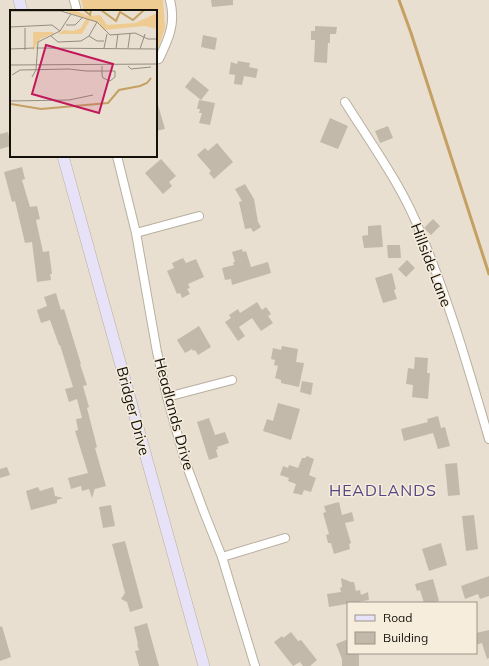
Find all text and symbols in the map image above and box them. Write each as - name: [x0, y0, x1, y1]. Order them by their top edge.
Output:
- inset map: [10, 10, 157, 157]
- street label: Hillside Lane: [407, 220, 456, 309]
- street label: Headlands Drive: [150, 356, 199, 472]
- street label: Bridger Drive: [113, 364, 154, 457]
- district label: HEADLANDS: [329, 480, 437, 500]
- legend: [347, 602, 477, 654]
- text: Road: [383, 610, 412, 625]
- text: Building: [383, 630, 428, 645]

